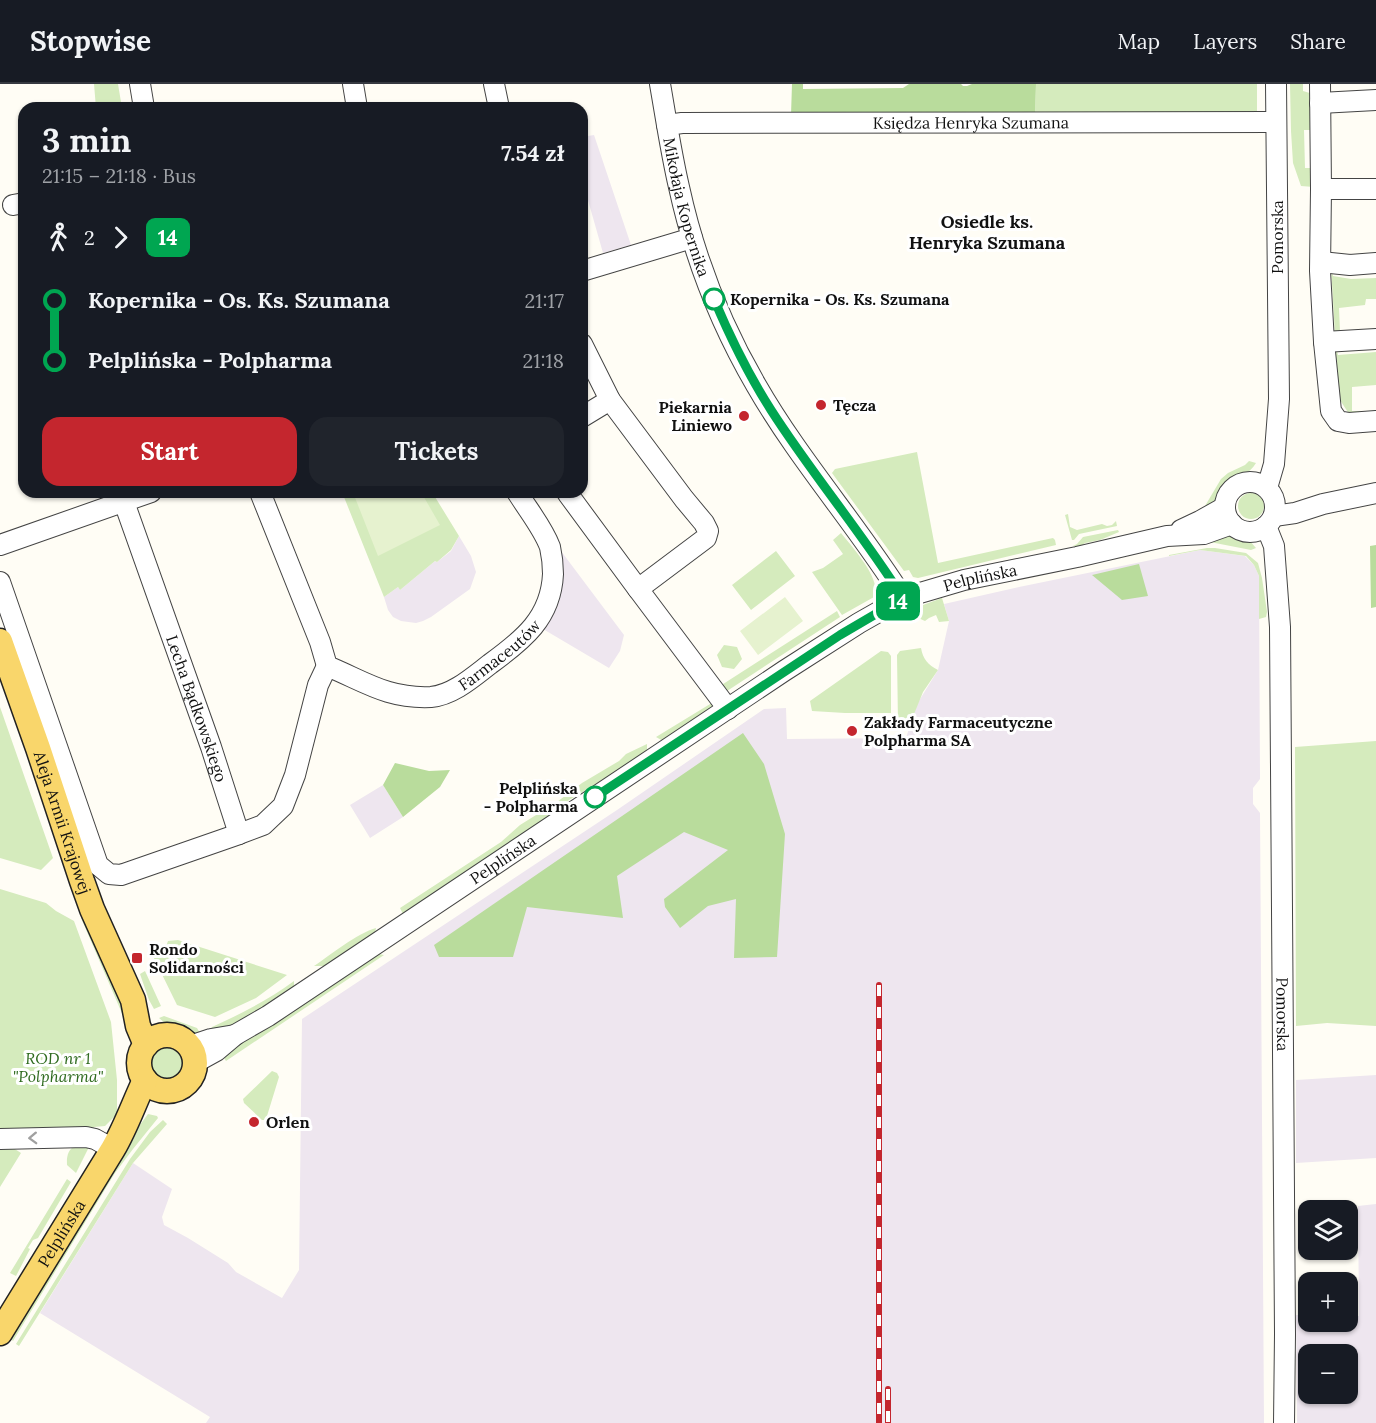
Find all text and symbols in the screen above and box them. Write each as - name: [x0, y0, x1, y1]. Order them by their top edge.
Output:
- text: Stopwise: [30, 23, 151, 59]
- text: Map: [1117, 28, 1160, 55]
- text: Layers: [1193, 28, 1257, 55]
- text: Share: [1290, 28, 1346, 55]
- street label: Księdza Henryka Szumana: [873, 112, 1069, 133]
- text: 3 min: [42, 119, 131, 161]
- street label: Mikołaja Kopernika: [659, 136, 714, 279]
- text: 7.54 zł: [501, 139, 564, 167]
- text: 21:15 – 21:18 · Bus: [42, 163, 196, 188]
- street label: Pomorska: [1267, 200, 1287, 274]
- district label: Osiedle ks. Henryka Szumana: [909, 210, 1066, 254]
- icon: walk: [42, 221, 75, 254]
- icon: forward: [104, 221, 137, 254]
- text: 14: [158, 224, 178, 251]
- text: 2: [84, 225, 95, 250]
- text: Kopernika - Os. Ks. Szumana: [88, 286, 390, 314]
- text: 21:17: [524, 288, 564, 313]
- marker: Kopernika - Os. Ks. Szumana: [703, 288, 725, 310]
- place label: Kopernika - Os. Ks. Szumana: [730, 289, 950, 309]
- text: Pelplińska - Polpharma: [88, 346, 332, 374]
- text: 21:18: [522, 348, 564, 373]
- place label: Tęcza: [833, 395, 877, 415]
- place label: Piekarnia Liniewo: [659, 397, 733, 435]
- marker: Tęcza: [814, 398, 828, 412]
- marker: Piekarnia Liniewo: [737, 409, 751, 423]
- button: Start: [42, 417, 297, 486]
- button: Tickets: [309, 417, 564, 486]
- street label: Pelplińska: [941, 559, 1019, 596]
- line badge: 14: [871, 582, 925, 620]
- text: 14: [888, 588, 908, 615]
- street label: Farmaceutów: [455, 615, 545, 695]
- street label: Lecha Bądkowskiego: [162, 632, 232, 784]
- place label: Zakłady Farmaceutyczne Polpharma SA: [864, 712, 1053, 750]
- marker: Zakłady Farmaceutyczne Polpharma SA: [845, 724, 859, 738]
- street label: Aleja Armii Krajowej: [29, 748, 96, 897]
- place label: Pelplińska - Polpharma: [484, 778, 579, 816]
- marker: Pelplińska - Polpharma: [584, 786, 606, 808]
- street label: Pelplińska: [466, 830, 539, 888]
- place label: Rondo Solidarności: [149, 939, 244, 977]
- marker: Rondo Solidarności: [130, 951, 144, 965]
- street label: Pomorska: [1272, 977, 1293, 1051]
- park label: ROD nr 1 "Polpharma": [13, 1048, 104, 1086]
- place label: Orlen: [266, 1112, 310, 1132]
- marker: Orlen: [247, 1115, 261, 1129]
- one-way arrow: [28, 1132, 37, 1145]
- street label: Pelplińska: [33, 1196, 89, 1270]
- map controls: [1298, 1200, 1358, 1404]
- button: layers: [1298, 1200, 1358, 1260]
- button: +: [1298, 1272, 1358, 1332]
- button: −: [1298, 1344, 1358, 1404]

